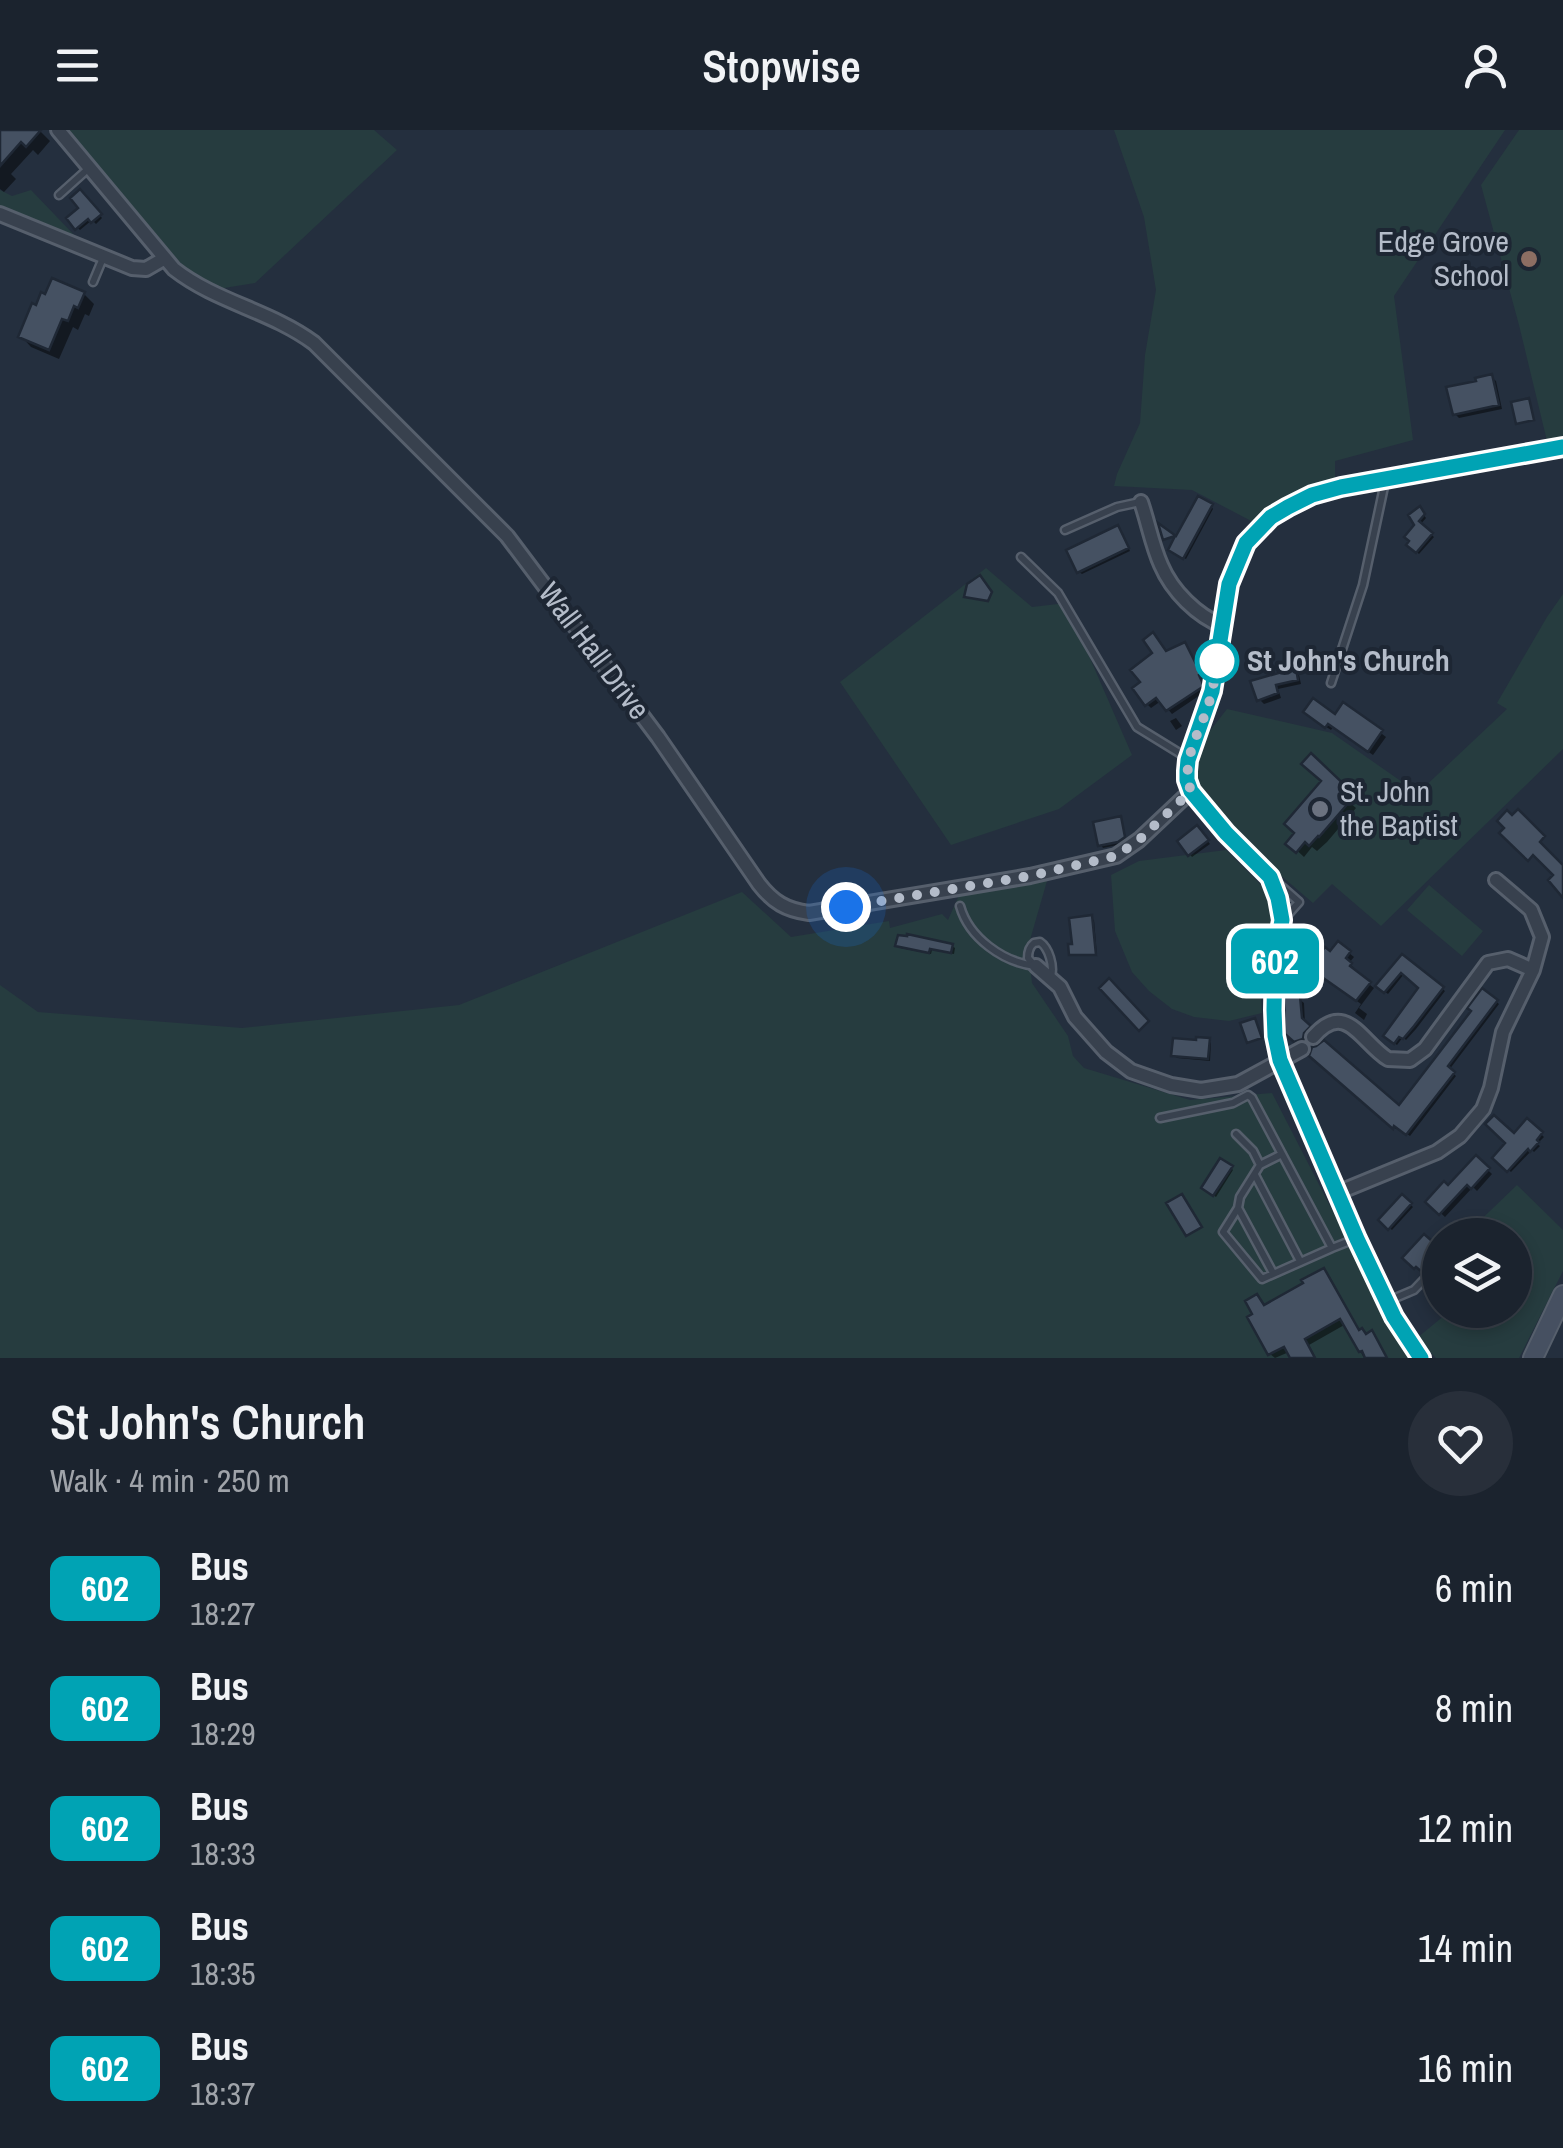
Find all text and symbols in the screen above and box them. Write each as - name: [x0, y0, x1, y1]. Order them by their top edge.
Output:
- text: Stopwise: [702, 35, 861, 96]
- icon: menu: [50, 38, 105, 93]
- icon: person: [1458, 38, 1513, 93]
- place label: Edge Grove School: [1378, 221, 1509, 295]
- marker: Edge Grove School: [1518, 248, 1540, 270]
- street label: Wall Hall Drive: [530, 574, 659, 727]
- marker: St John's Church: [1196, 640, 1238, 682]
- place label: St John's Church: [1247, 640, 1450, 680]
- place label: St. John the Baptist: [1340, 771, 1458, 845]
- marker: St. John the Baptist: [1309, 798, 1331, 820]
- your location: [821, 882, 871, 932]
- line badge: 602: [1218, 928, 1332, 994]
- text: 602: [1251, 938, 1299, 985]
- map controls: [1422, 1218, 1532, 1328]
- button: layers: [1422, 1218, 1532, 1328]
- text: St John's Church: [50, 1389, 366, 1454]
- button: heart: [1408, 1391, 1513, 1496]
- text: Walk · 4 min · 250 m: [50, 1459, 290, 1502]
- text: Bus: [190, 1541, 249, 1592]
- text: 6 min: [1435, 1563, 1513, 1614]
- text: 602: [81, 1565, 129, 1612]
- text: 18:27: [190, 1592, 256, 1635]
- text: Bus: [190, 1661, 249, 1712]
- text: 8 min: [1435, 1683, 1513, 1734]
- text: 602: [81, 1685, 129, 1732]
- text: 18:29: [190, 1712, 256, 1755]
- text: Bus: [190, 1781, 249, 1832]
- text: 12 min: [1418, 1803, 1513, 1854]
- text: 602: [81, 1805, 129, 1852]
- text: 18:33: [190, 1832, 256, 1875]
- text: Bus: [190, 1901, 249, 1952]
- text: 14 min: [1418, 1923, 1513, 1974]
- text: 602: [81, 1925, 129, 1972]
- text: 18:35: [190, 1952, 256, 1995]
- text: Bus: [190, 2021, 249, 2072]
- text: 16 min: [1418, 2043, 1513, 2094]
- text: 602: [81, 2045, 129, 2092]
- text: 18:37: [190, 2072, 256, 2115]

